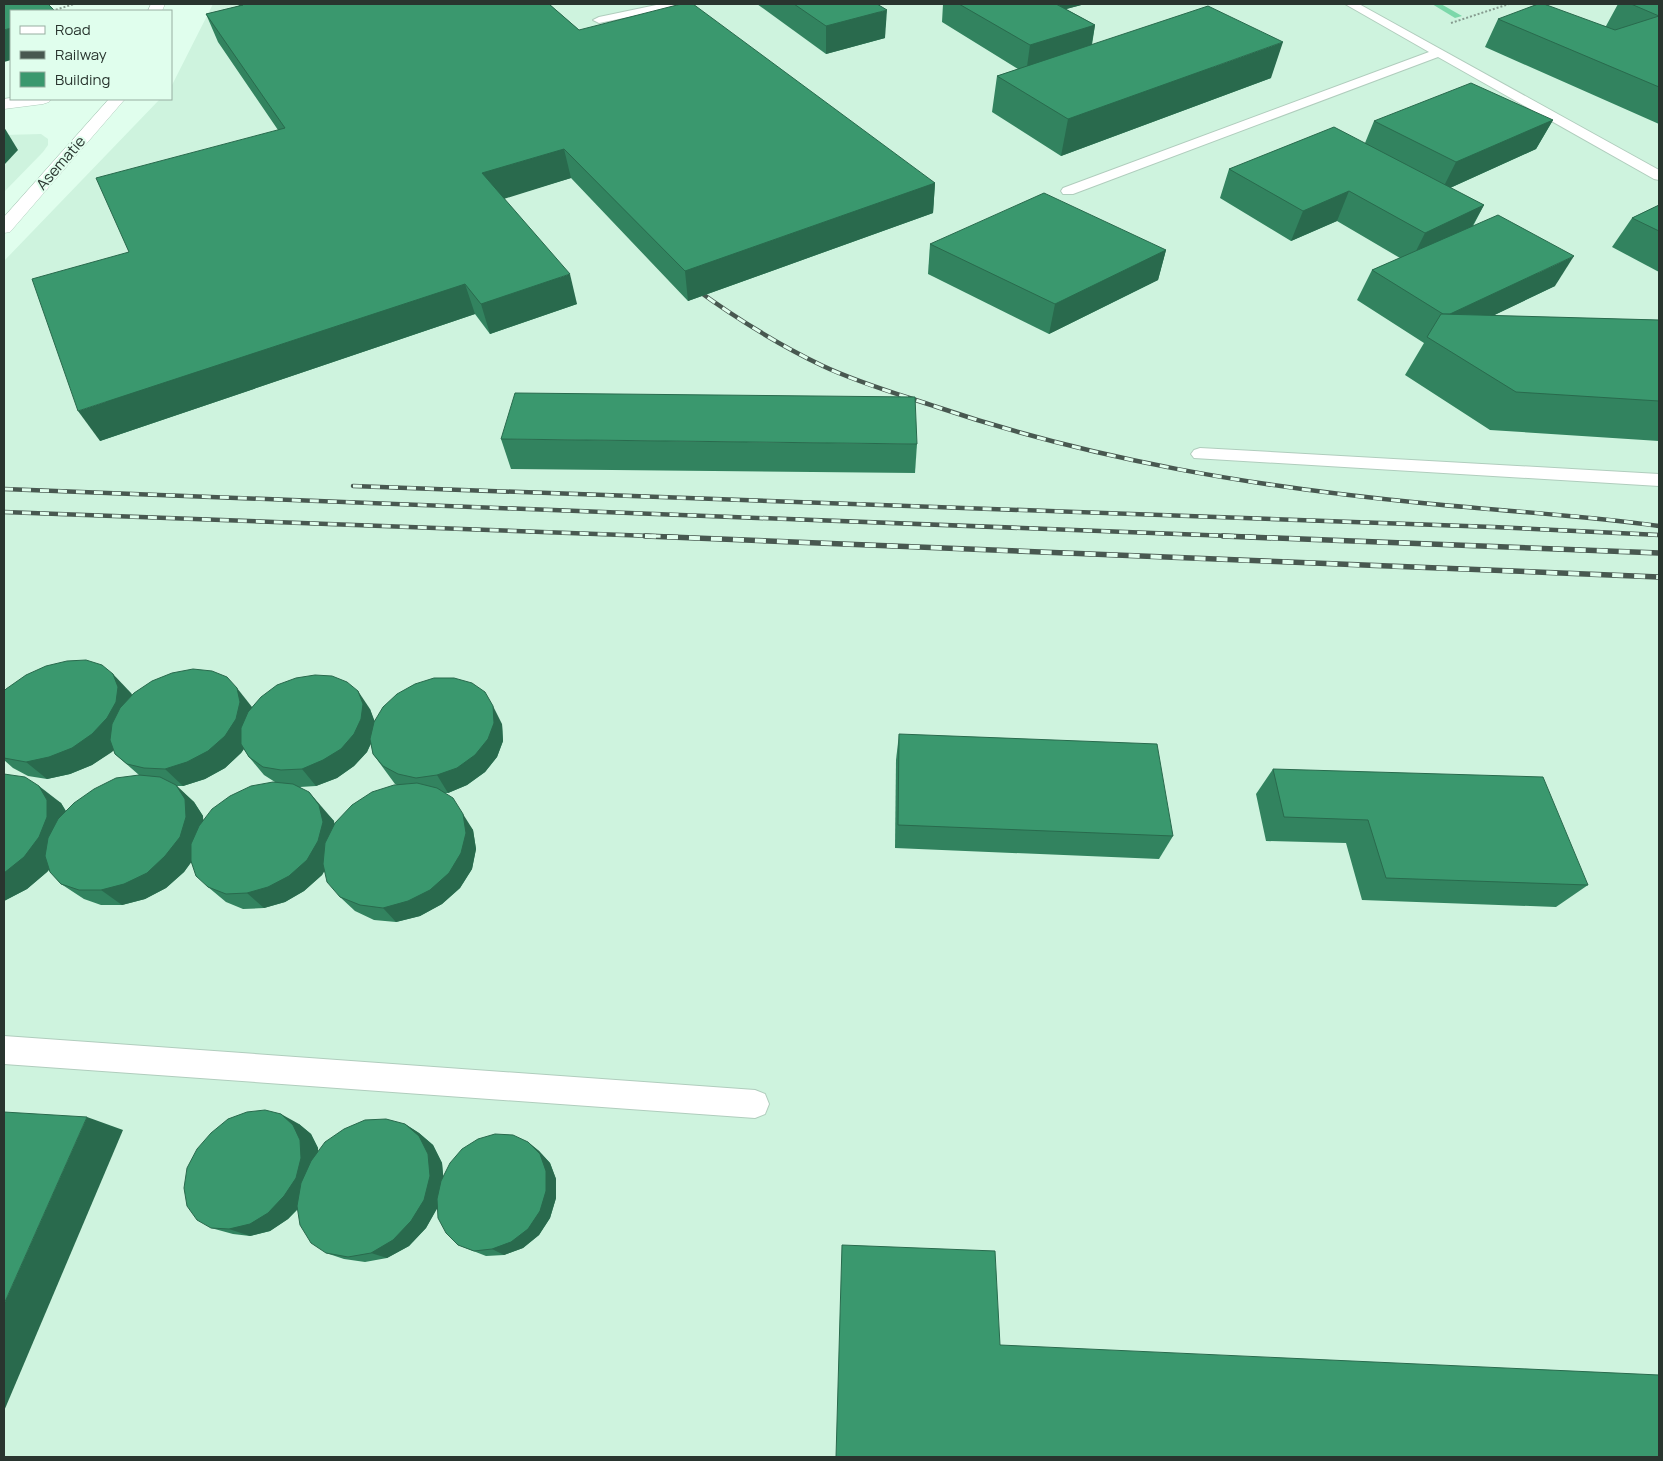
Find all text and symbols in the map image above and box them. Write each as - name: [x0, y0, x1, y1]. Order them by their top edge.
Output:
- legend: [10, 10, 172, 100]
- text: Road: [55, 19, 91, 40]
- text: Railway: [55, 44, 107, 65]
- text: Building: [55, 69, 110, 90]
- street label: Asematie: [31, 131, 90, 194]

